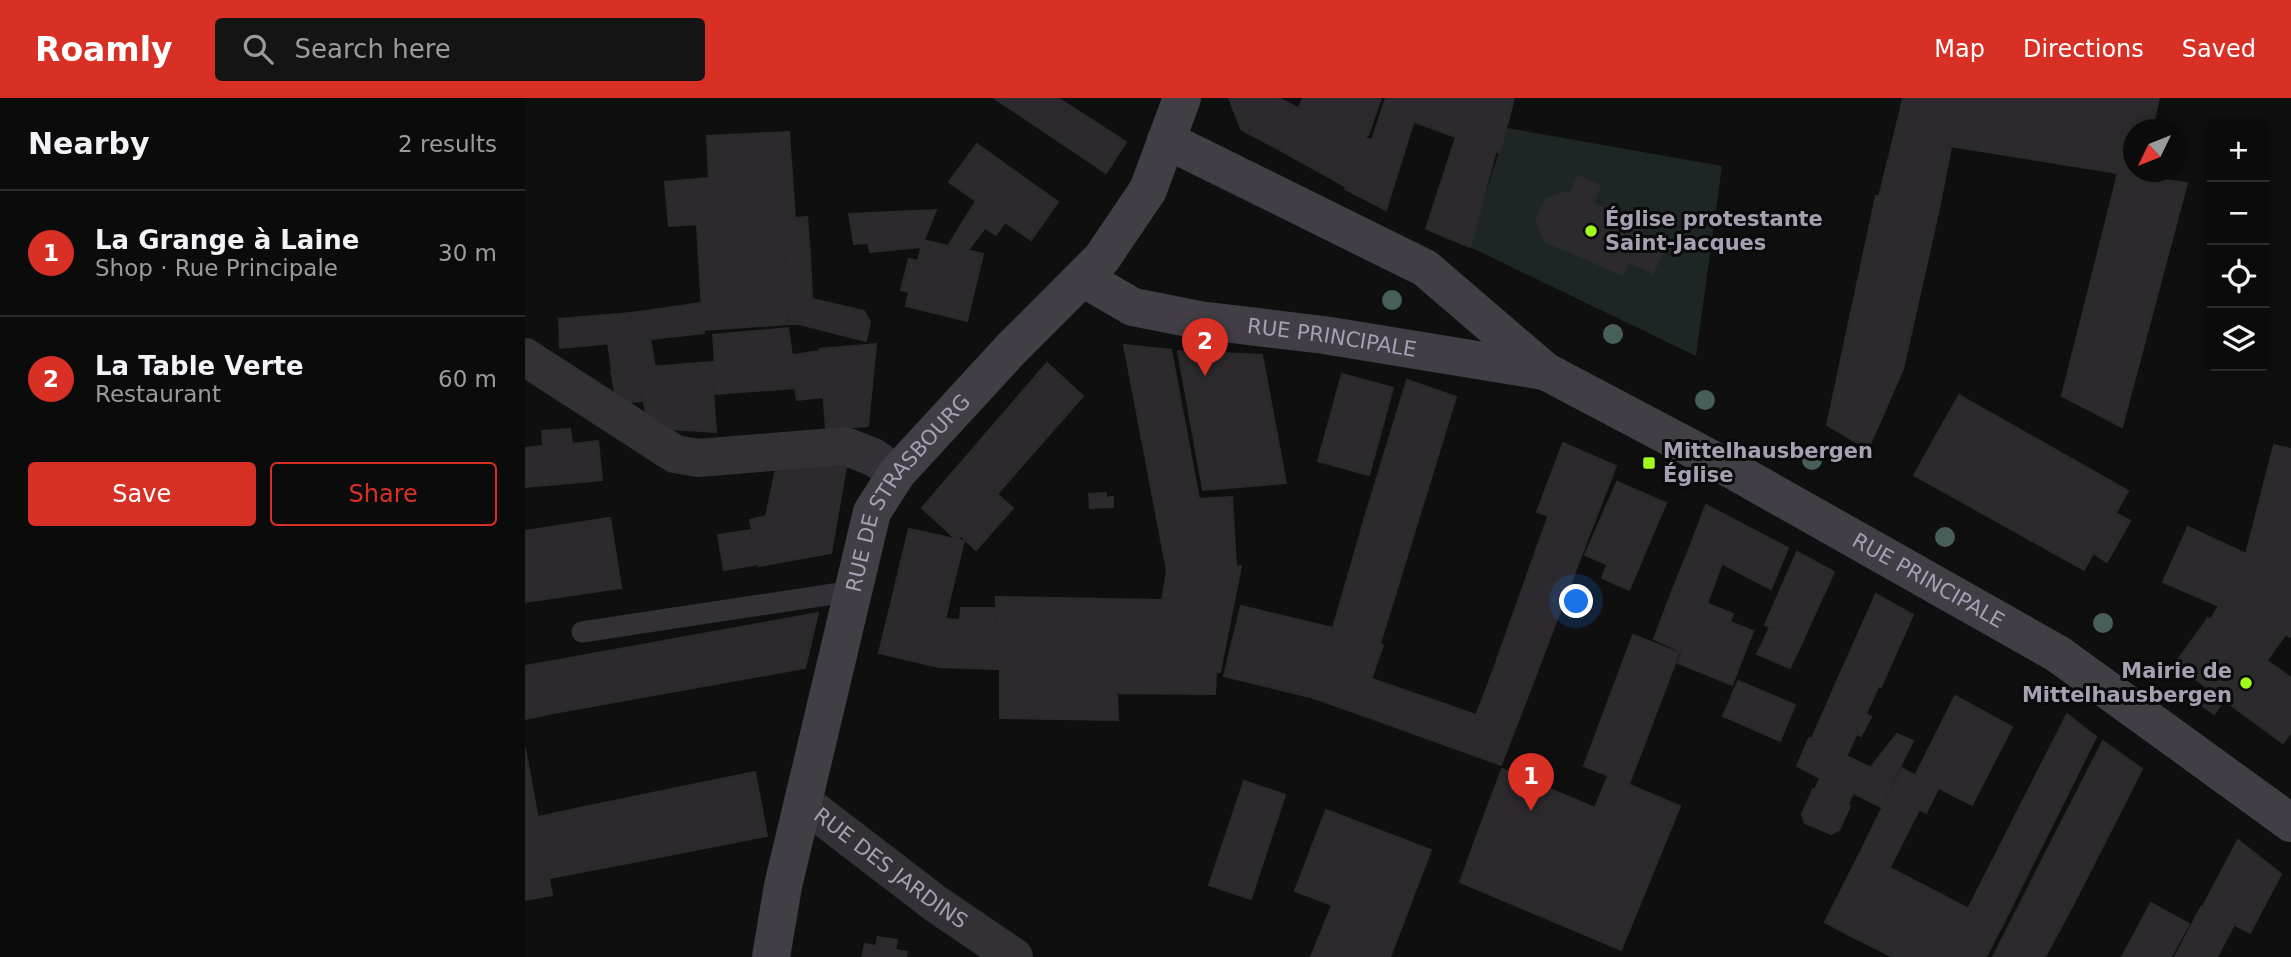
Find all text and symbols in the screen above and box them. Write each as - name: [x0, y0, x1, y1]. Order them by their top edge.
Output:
- search box: [215, 18, 705, 81]
- text: Roamly: [35, 30, 173, 69]
- icon: search: [239, 30, 277, 68]
- text: Search here: [295, 34, 451, 64]
- text: Map: [1934, 35, 1985, 63]
- text: Directions: [2023, 35, 2144, 63]
- text: Saved: [2182, 35, 2256, 63]
- north arrow: [2123, 119, 2186, 182]
- map controls: [2207, 119, 2270, 371]
- button: +: [2207, 119, 2270, 182]
- text: Nearby: [28, 126, 150, 161]
- text: 2 results: [398, 131, 497, 157]
- button: −: [2207, 182, 2270, 245]
- place label: Église protestante Saint-Jacques: [1605, 206, 1823, 255]
- marker: Église protestante Saint-Jacques: [1583, 223, 1599, 239]
- text: La Grange à Laine: [95, 225, 359, 255]
- text: 1: [43, 240, 59, 266]
- text: 30 m: [438, 240, 497, 266]
- button: locate: [2207, 245, 2270, 308]
- text: Shop · Rue Principale: [95, 255, 338, 281]
- button: layers: [2207, 308, 2270, 371]
- street label: RUE PRINCIPALE: [1246, 314, 1418, 362]
- pin: 2: [1182, 318, 1228, 376]
- text: La Table Verte: [95, 351, 304, 381]
- text: 2: [43, 366, 59, 392]
- text: 60 m: [438, 366, 497, 392]
- text: Restaurant: [95, 381, 221, 407]
- street label: RUE DE STRASBOURG: [841, 389, 975, 594]
- place label: Mittelhausbergen Église: [1663, 439, 1873, 487]
- marker: Mittelhausbergen Église: [1641, 455, 1657, 471]
- button: Save: [28, 462, 256, 526]
- button: Share: [270, 462, 497, 526]
- street label: RUE PRINCIPALE: [1848, 528, 2009, 633]
- your location: [1559, 584, 1593, 618]
- place label: Mairie de Mittelhausbergen: [2022, 659, 2232, 707]
- marker: Mairie de Mittelhausbergen: [2238, 675, 2254, 691]
- pin: 1: [1508, 753, 1554, 811]
- street label: RUE DES JARDINS: [809, 803, 972, 934]

